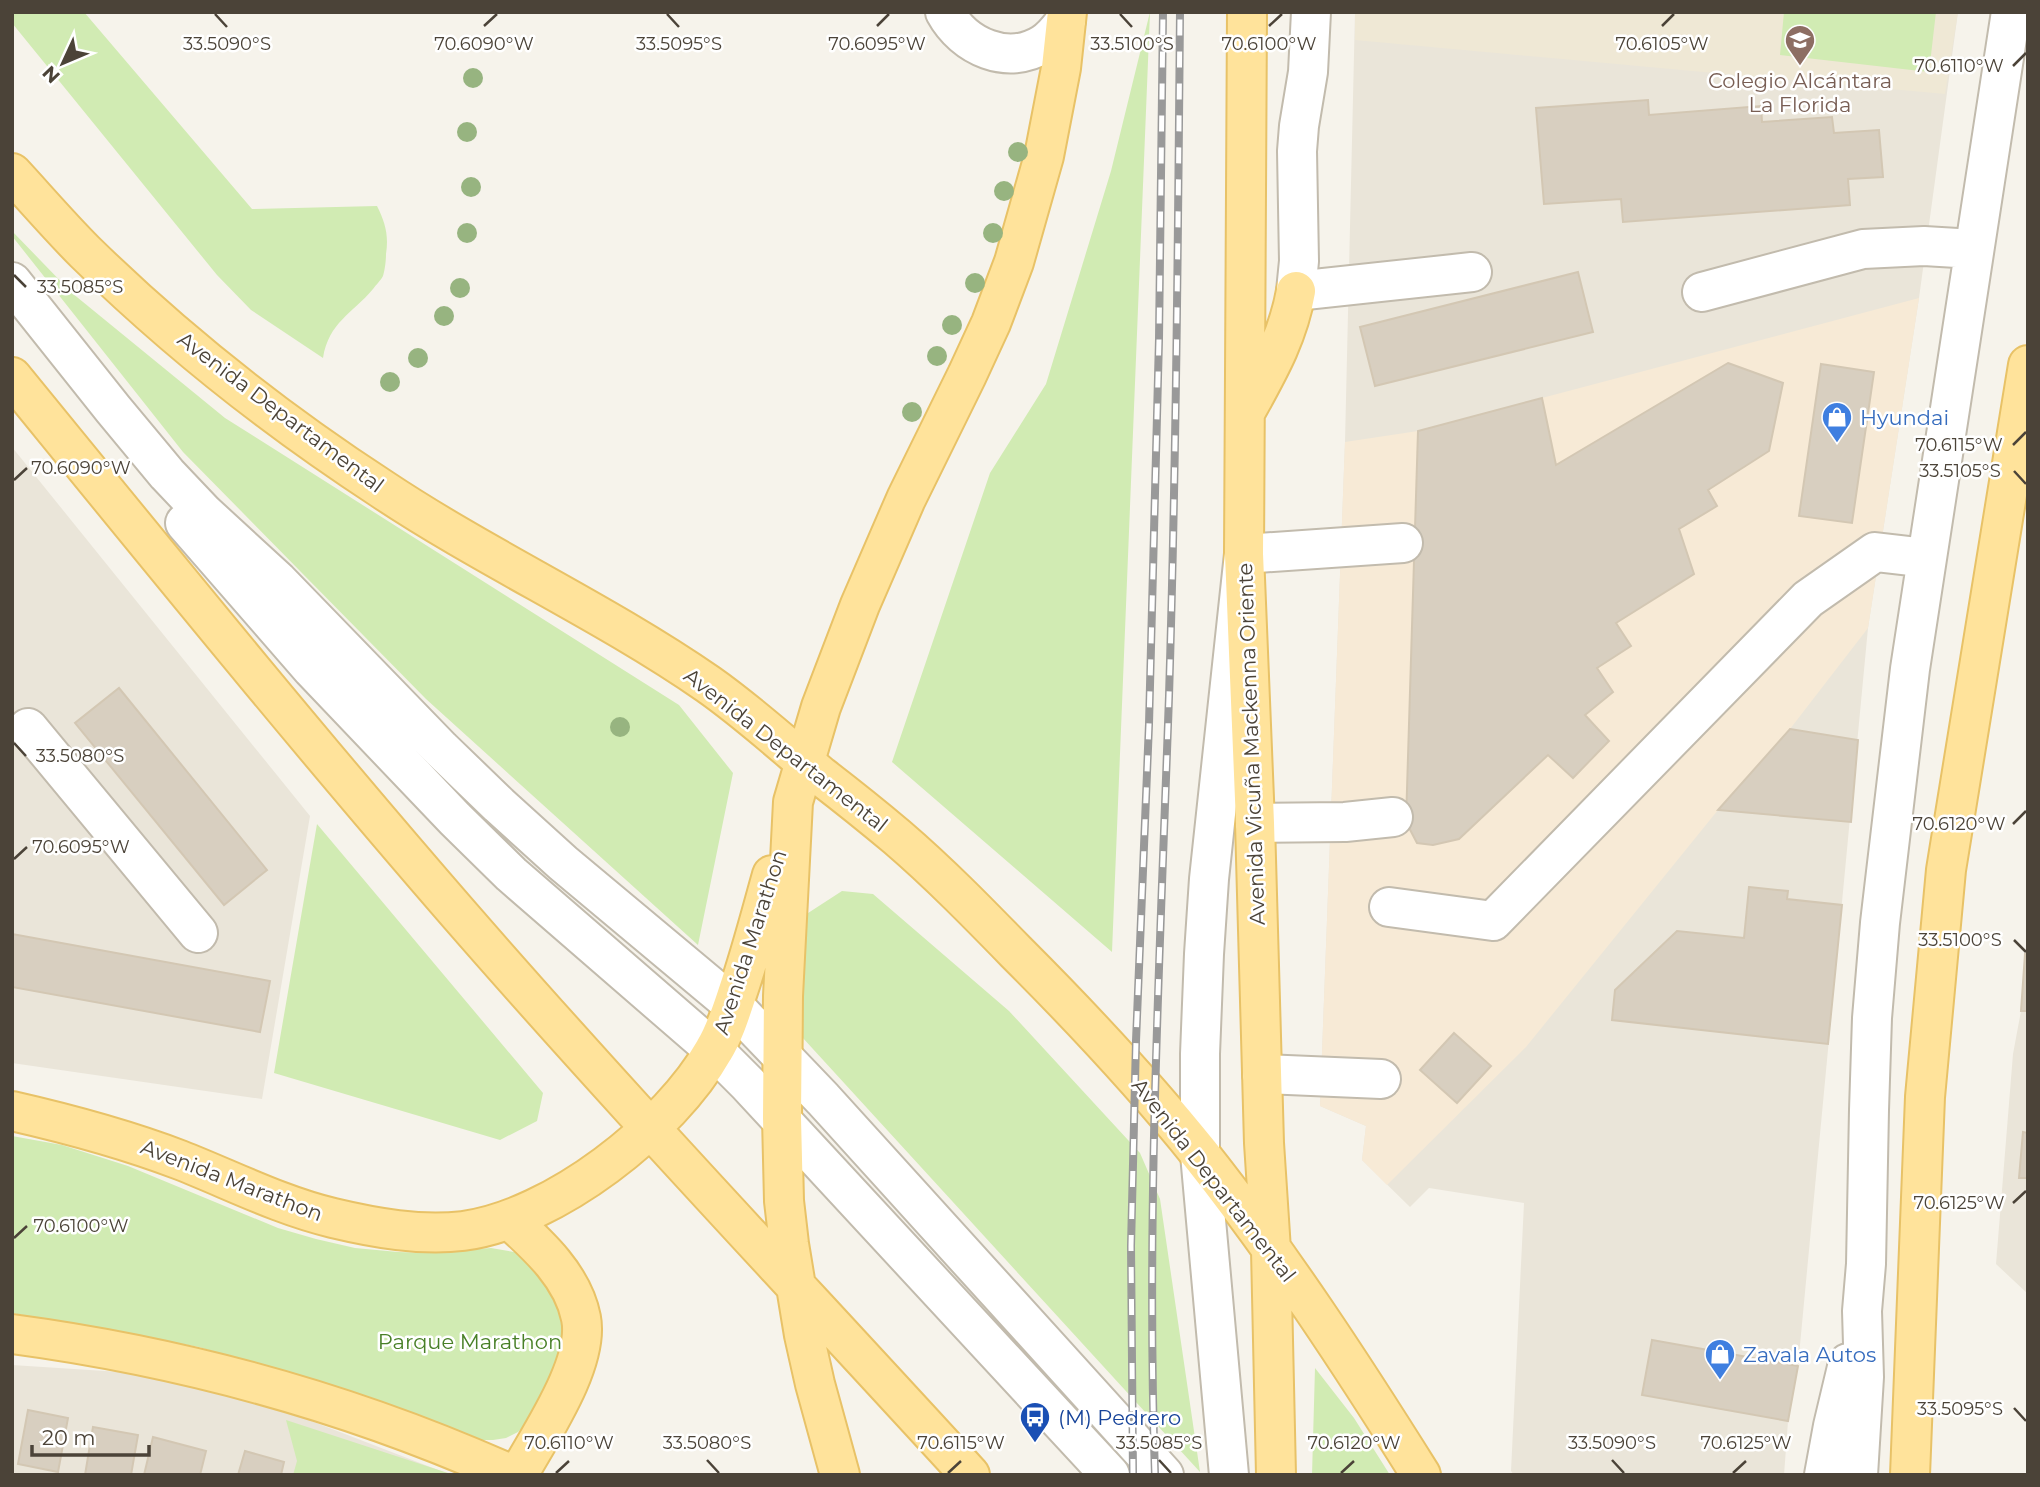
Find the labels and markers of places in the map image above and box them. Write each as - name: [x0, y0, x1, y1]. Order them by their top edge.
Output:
- school or university icon: Colegio Alcántara La Florida: [1783, 23, 1817, 67]
- place label: Colegio Alcántara La Florida: [1708, 68, 1892, 117]
- shop icon: Hyundai: [1820, 400, 1854, 444]
- place label: Hyundai: [1860, 405, 1949, 430]
- shop icon: Zavala Autos: [1703, 1337, 1737, 1381]
- place label: Zavala Autos: [1743, 1342, 1876, 1367]
- bus stop icon: (M) Pedrero: [1018, 1400, 1052, 1444]
- place label: (M) Pedrero: [1058, 1405, 1181, 1430]

